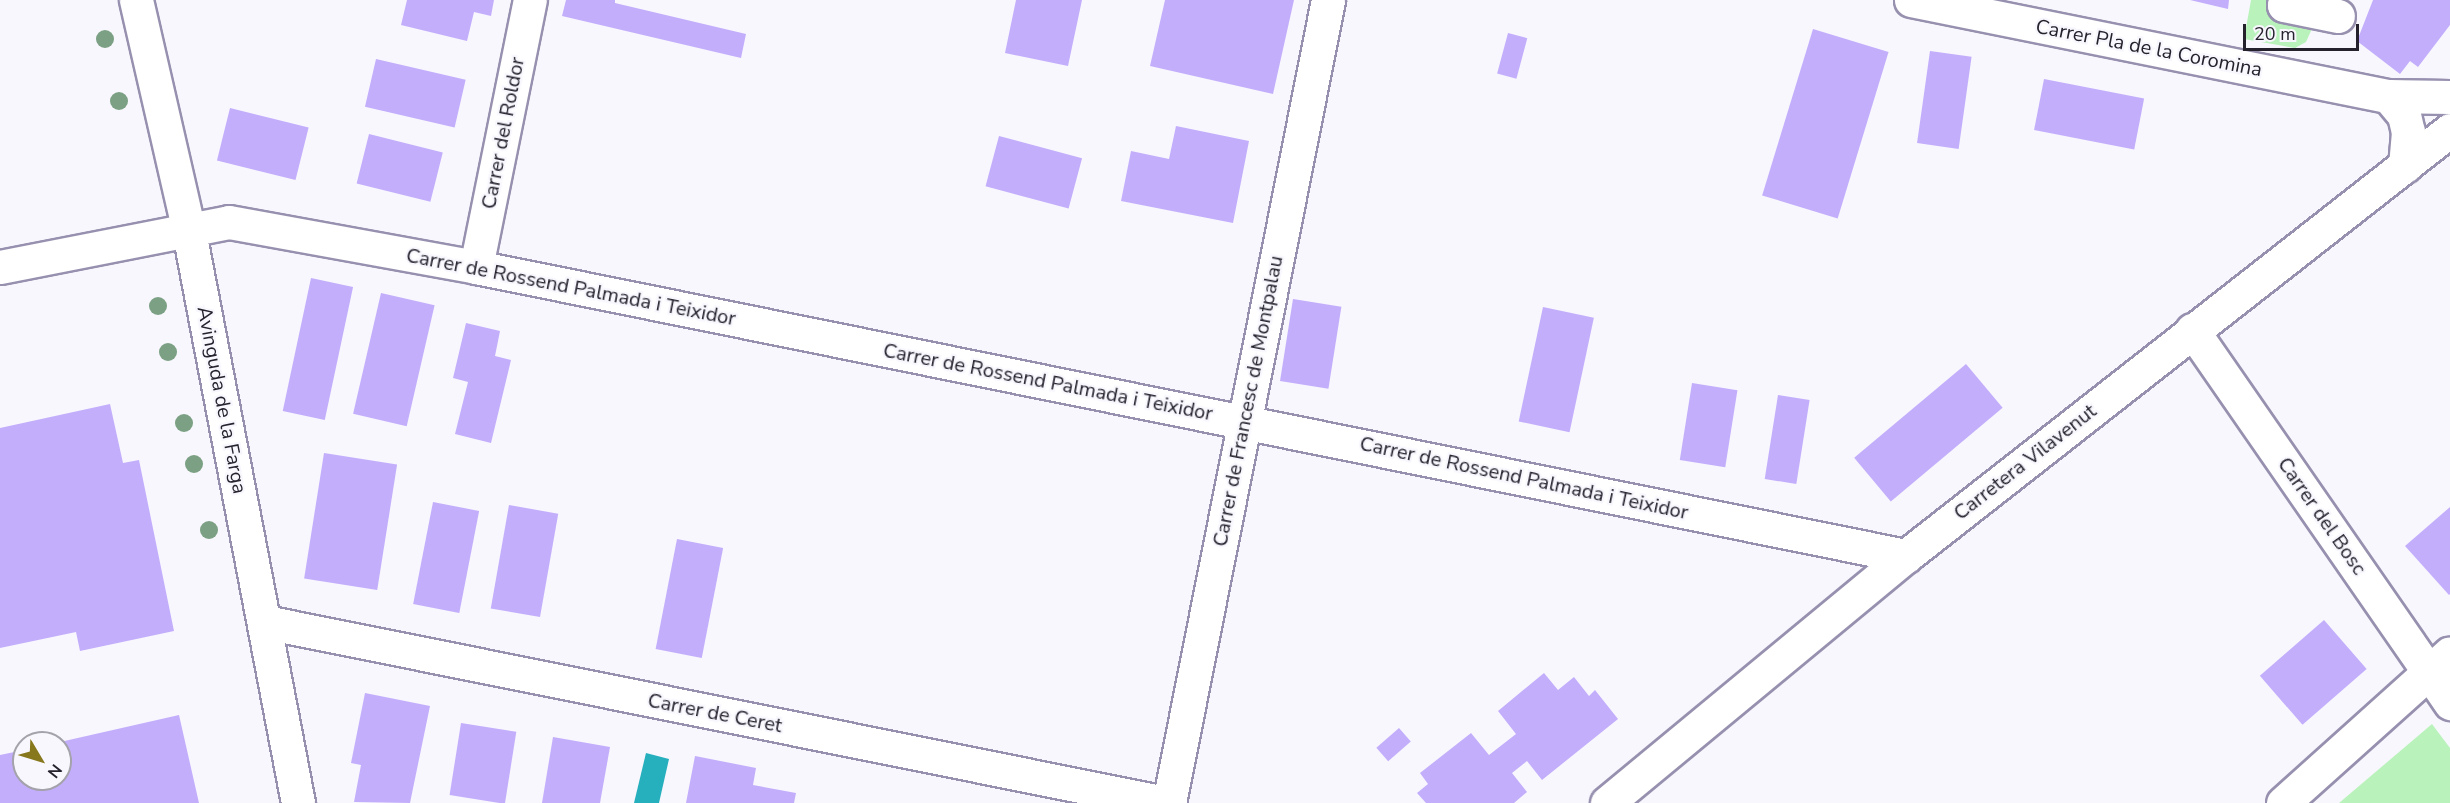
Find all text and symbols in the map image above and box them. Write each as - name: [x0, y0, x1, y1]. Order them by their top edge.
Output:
- scale bar: [2246, 12, 2362, 50]
- street label: Carrer Pla de la Coromina: [2034, 14, 2264, 82]
- text: 20 m: [2254, 22, 2296, 46]
- street label: Carrer del Roldor: [477, 55, 529, 211]
- street label: Carrer de Rossend Palmada i Teixidor: [404, 243, 738, 331]
- street label: Carrer de Francesc de Montpalau: [1208, 254, 1288, 548]
- street label: Avinguda de la Farga: [192, 304, 252, 496]
- street label: Carrer de Rossend Palmada i Teixidor: [881, 338, 1215, 426]
- street label: Carretera Vilavenut: [1949, 399, 2101, 525]
- street label: Carrer de Rossend Palmada i Teixidor: [1358, 431, 1690, 525]
- street label: Carrer del Bosc: [2273, 453, 2371, 579]
- street label: Carrer de Ceret: [646, 688, 784, 738]
- north arrow: [12, 731, 72, 791]
- text: N: [42, 759, 67, 782]

